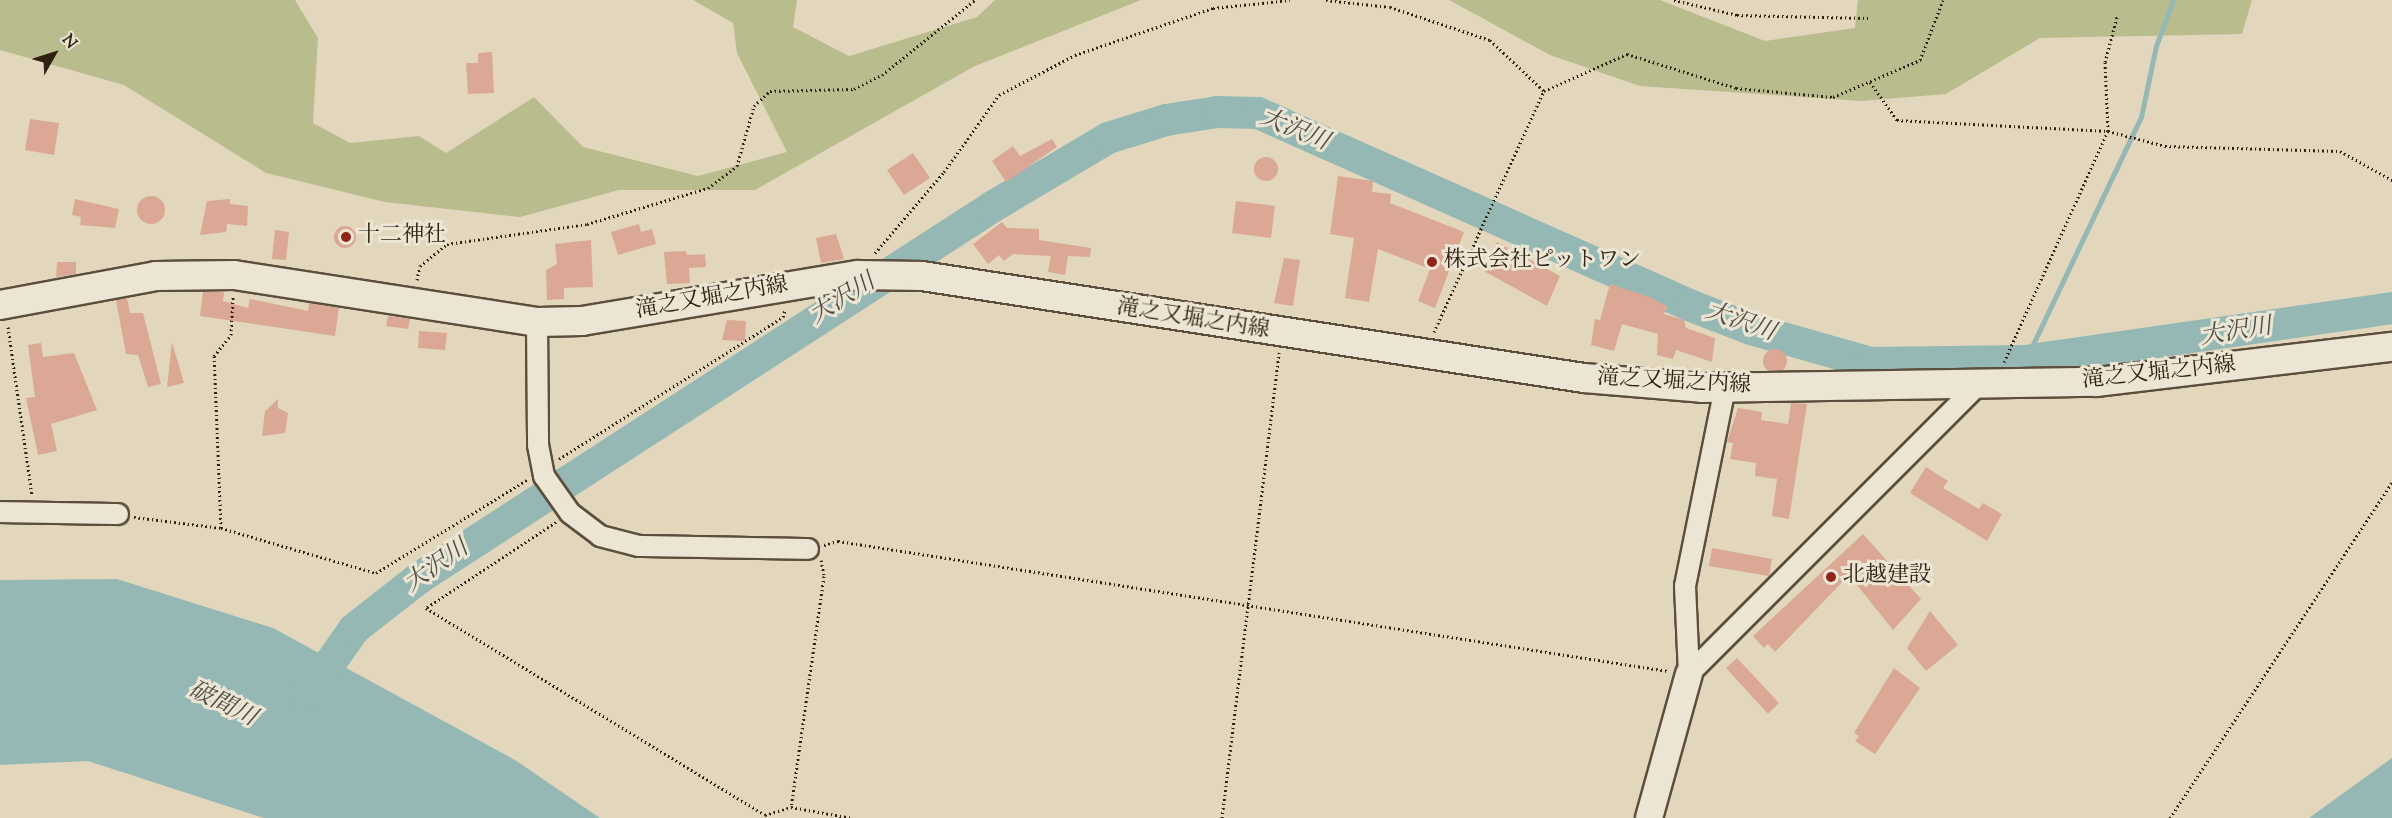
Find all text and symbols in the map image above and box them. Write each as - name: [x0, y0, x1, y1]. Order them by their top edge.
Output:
- north arrow: [24, 24, 84, 84]
- text: N: [55, 30, 81, 55]
- water label: 大沢川: [1255, 104, 1333, 158]
- place label: 十二神社: [358, 224, 446, 250]
- marker: 十二神社: [339, 230, 353, 244]
- place label: 株式会社ピットワン: [1444, 249, 1642, 275]
- marker: 株式会社ピットワン: [1425, 255, 1439, 269]
- water label: 大沢川: [805, 269, 881, 331]
- street label: 滝之又堀之内線: [634, 273, 790, 325]
- street label: 滝之又堀之内線: [1115, 295, 1271, 345]
- water label: 大沢川: [1701, 298, 1779, 348]
- water label: 大沢川: [2198, 313, 2274, 353]
- street label: 滝之又堀之内線: [2081, 353, 2237, 395]
- street label: 滝之又堀之内線: [1596, 366, 1752, 400]
- water label: 大沢川: [399, 535, 475, 599]
- place label: 北越建設: [1843, 564, 1931, 590]
- marker: 北越建設: [1824, 570, 1838, 584]
- water label: 破間川: [183, 676, 261, 734]

